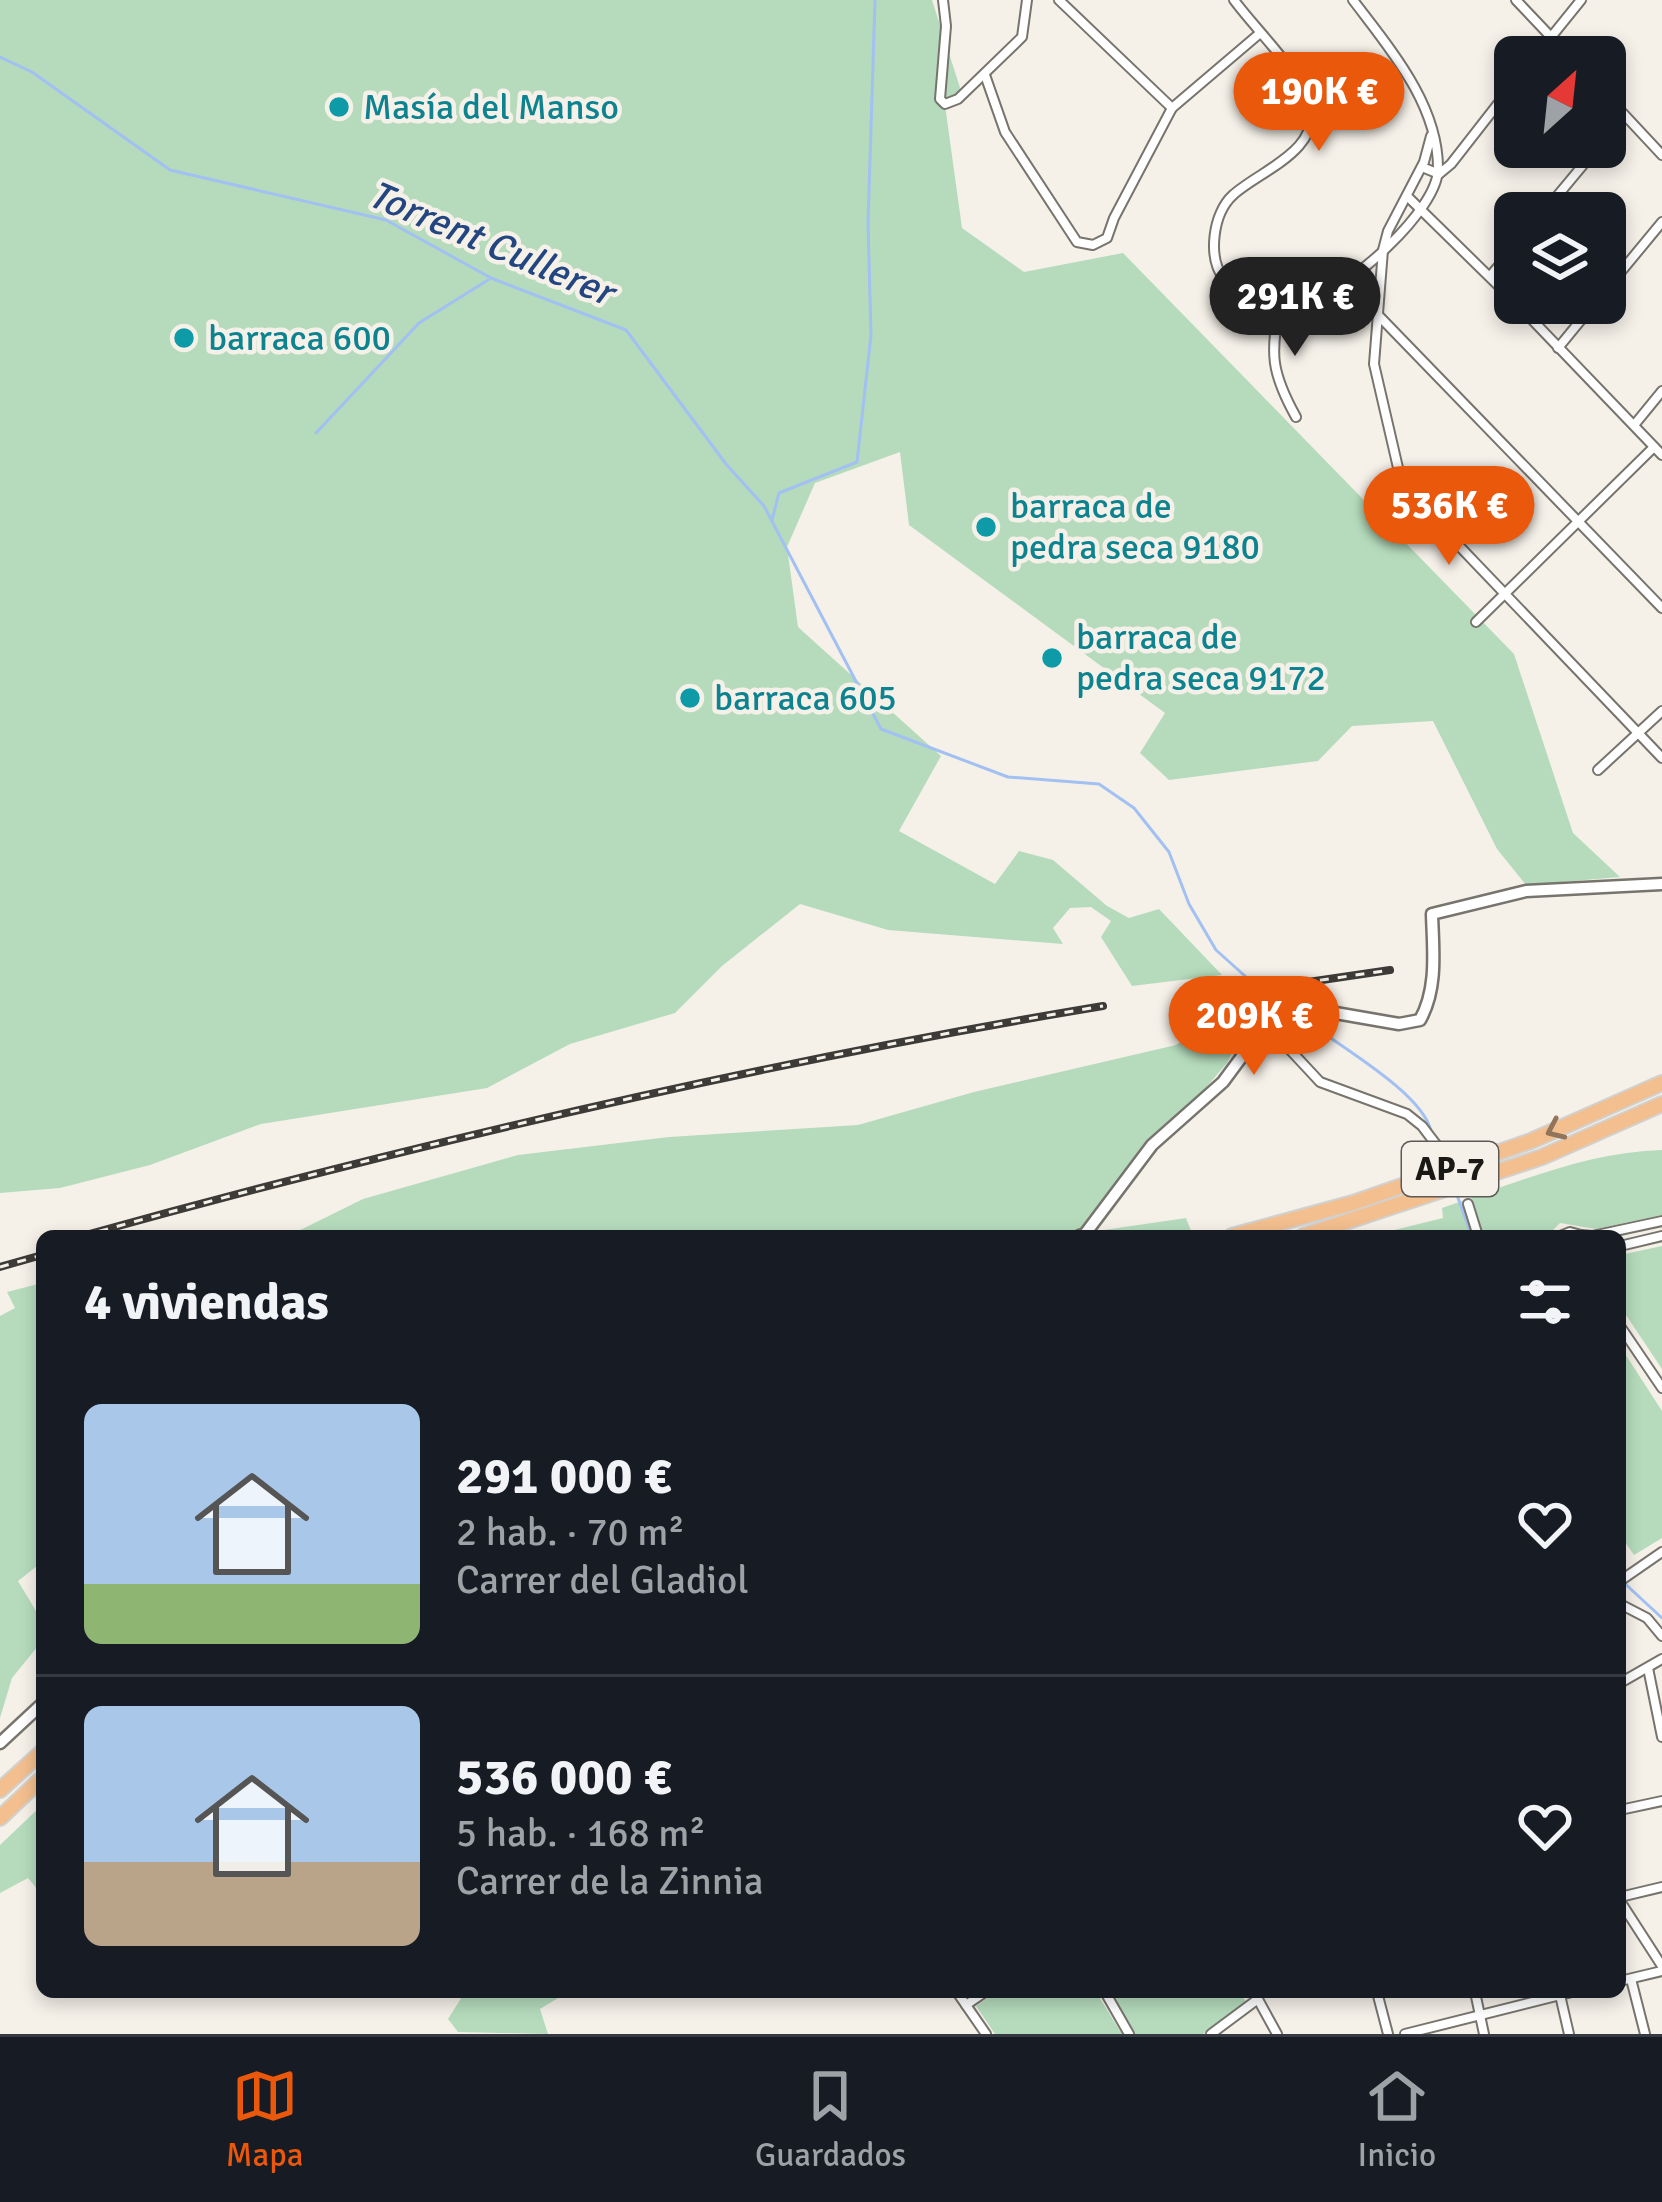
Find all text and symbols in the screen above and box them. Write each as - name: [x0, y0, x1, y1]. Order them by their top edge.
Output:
- north arrow: [1494, 36, 1626, 168]
- map controls: [1494, 36, 1626, 324]
- pin: 190K €: [1221, 52, 1417, 154]
- text: 190K €: [1260, 67, 1378, 115]
- place label: Masía del Manso: [363, 85, 619, 130]
- marker: Masía del Manso: [326, 94, 352, 120]
- water label: Torrent Cullerer: [362, 170, 625, 318]
- button: layers: [1494, 192, 1626, 324]
- pin: 291K €: [1197, 257, 1393, 359]
- text: 291K €: [1236, 272, 1354, 320]
- place label: barraca 600: [208, 316, 391, 361]
- marker: barraca 600: [171, 325, 197, 351]
- pin: 536K €: [1351, 466, 1547, 568]
- text: 536K €: [1390, 481, 1508, 529]
- place label: barraca de pedra seca 9180: [1010, 484, 1260, 570]
- marker: barraca de pedra seca 9180: [973, 514, 999, 540]
- place label: barraca de pedra seca 9172: [1076, 615, 1326, 701]
- marker: barraca de pedra seca 9172: [1039, 645, 1065, 671]
- place label: barraca 605: [714, 676, 897, 721]
- marker: barraca 605: [677, 685, 703, 711]
- pin: 209K €: [1156, 976, 1352, 1078]
- text: 209K €: [1195, 991, 1313, 1039]
- one-way arrow: [1546, 1116, 1567, 1140]
- road number: AP-7: [1402, 1142, 1498, 1196]
- icon: filters: [1512, 1269, 1578, 1335]
- text: 4 viviendas: [84, 1271, 329, 1334]
- text: 291 000 €: [456, 1445, 671, 1508]
- icon: home: [180, 1452, 324, 1596]
- icon: heart: [1512, 1491, 1578, 1557]
- text: 2 hab. · 70 m²: [456, 1508, 685, 1556]
- text: Carrer del Gladiol: [456, 1556, 749, 1604]
- text: 536 000 €: [456, 1746, 671, 1809]
- icon: home: [180, 1754, 324, 1898]
- icon: heart: [1512, 1793, 1578, 1859]
- text: 5 hab. · 168 m²: [456, 1809, 706, 1857]
- text: Carrer de la Zinnia: [456, 1857, 763, 1905]
- tab: Mapa: [226, 2063, 303, 2176]
- tab: Guardados: [755, 2063, 906, 2176]
- tab: Inicio: [1358, 2063, 1436, 2176]

